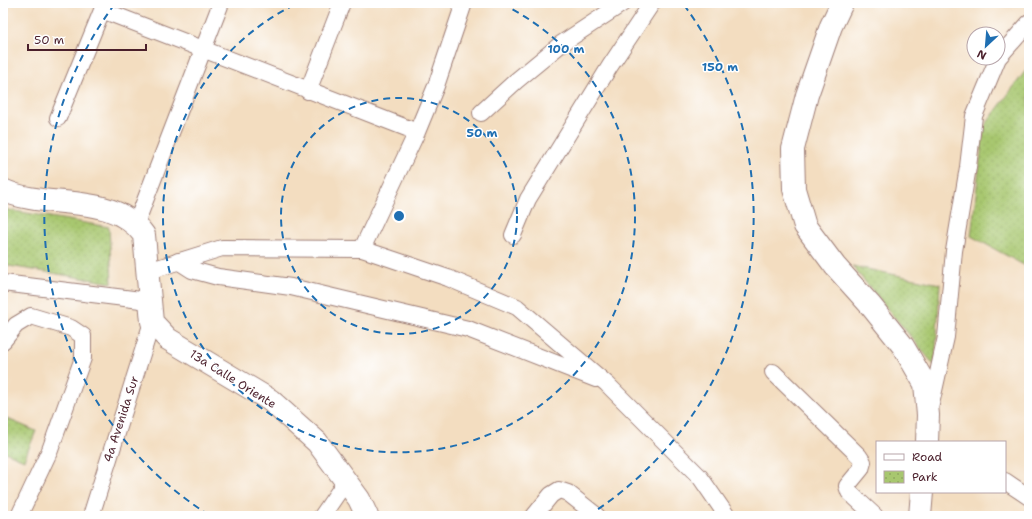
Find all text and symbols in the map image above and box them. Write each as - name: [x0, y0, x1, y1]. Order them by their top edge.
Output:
- scale bar: [28, 26, 146, 52]
- north arrow: [966, 26, 1006, 66]
- text: 50 m: [34, 32, 64, 48]
- text: 100 m: [548, 41, 585, 57]
- text: N: [974, 46, 989, 63]
- text: 150 m: [702, 59, 738, 75]
- text: 50 m: [467, 125, 498, 141]
- centre of rings: [392, 209, 406, 223]
- street label: 13a Calle Oriente: [187, 346, 280, 412]
- street label: 4a Avenida Sur: [100, 374, 143, 464]
- legend: [876, 441, 1006, 493]
- text: Road: [912, 449, 943, 465]
- text: Park: [912, 469, 938, 485]

